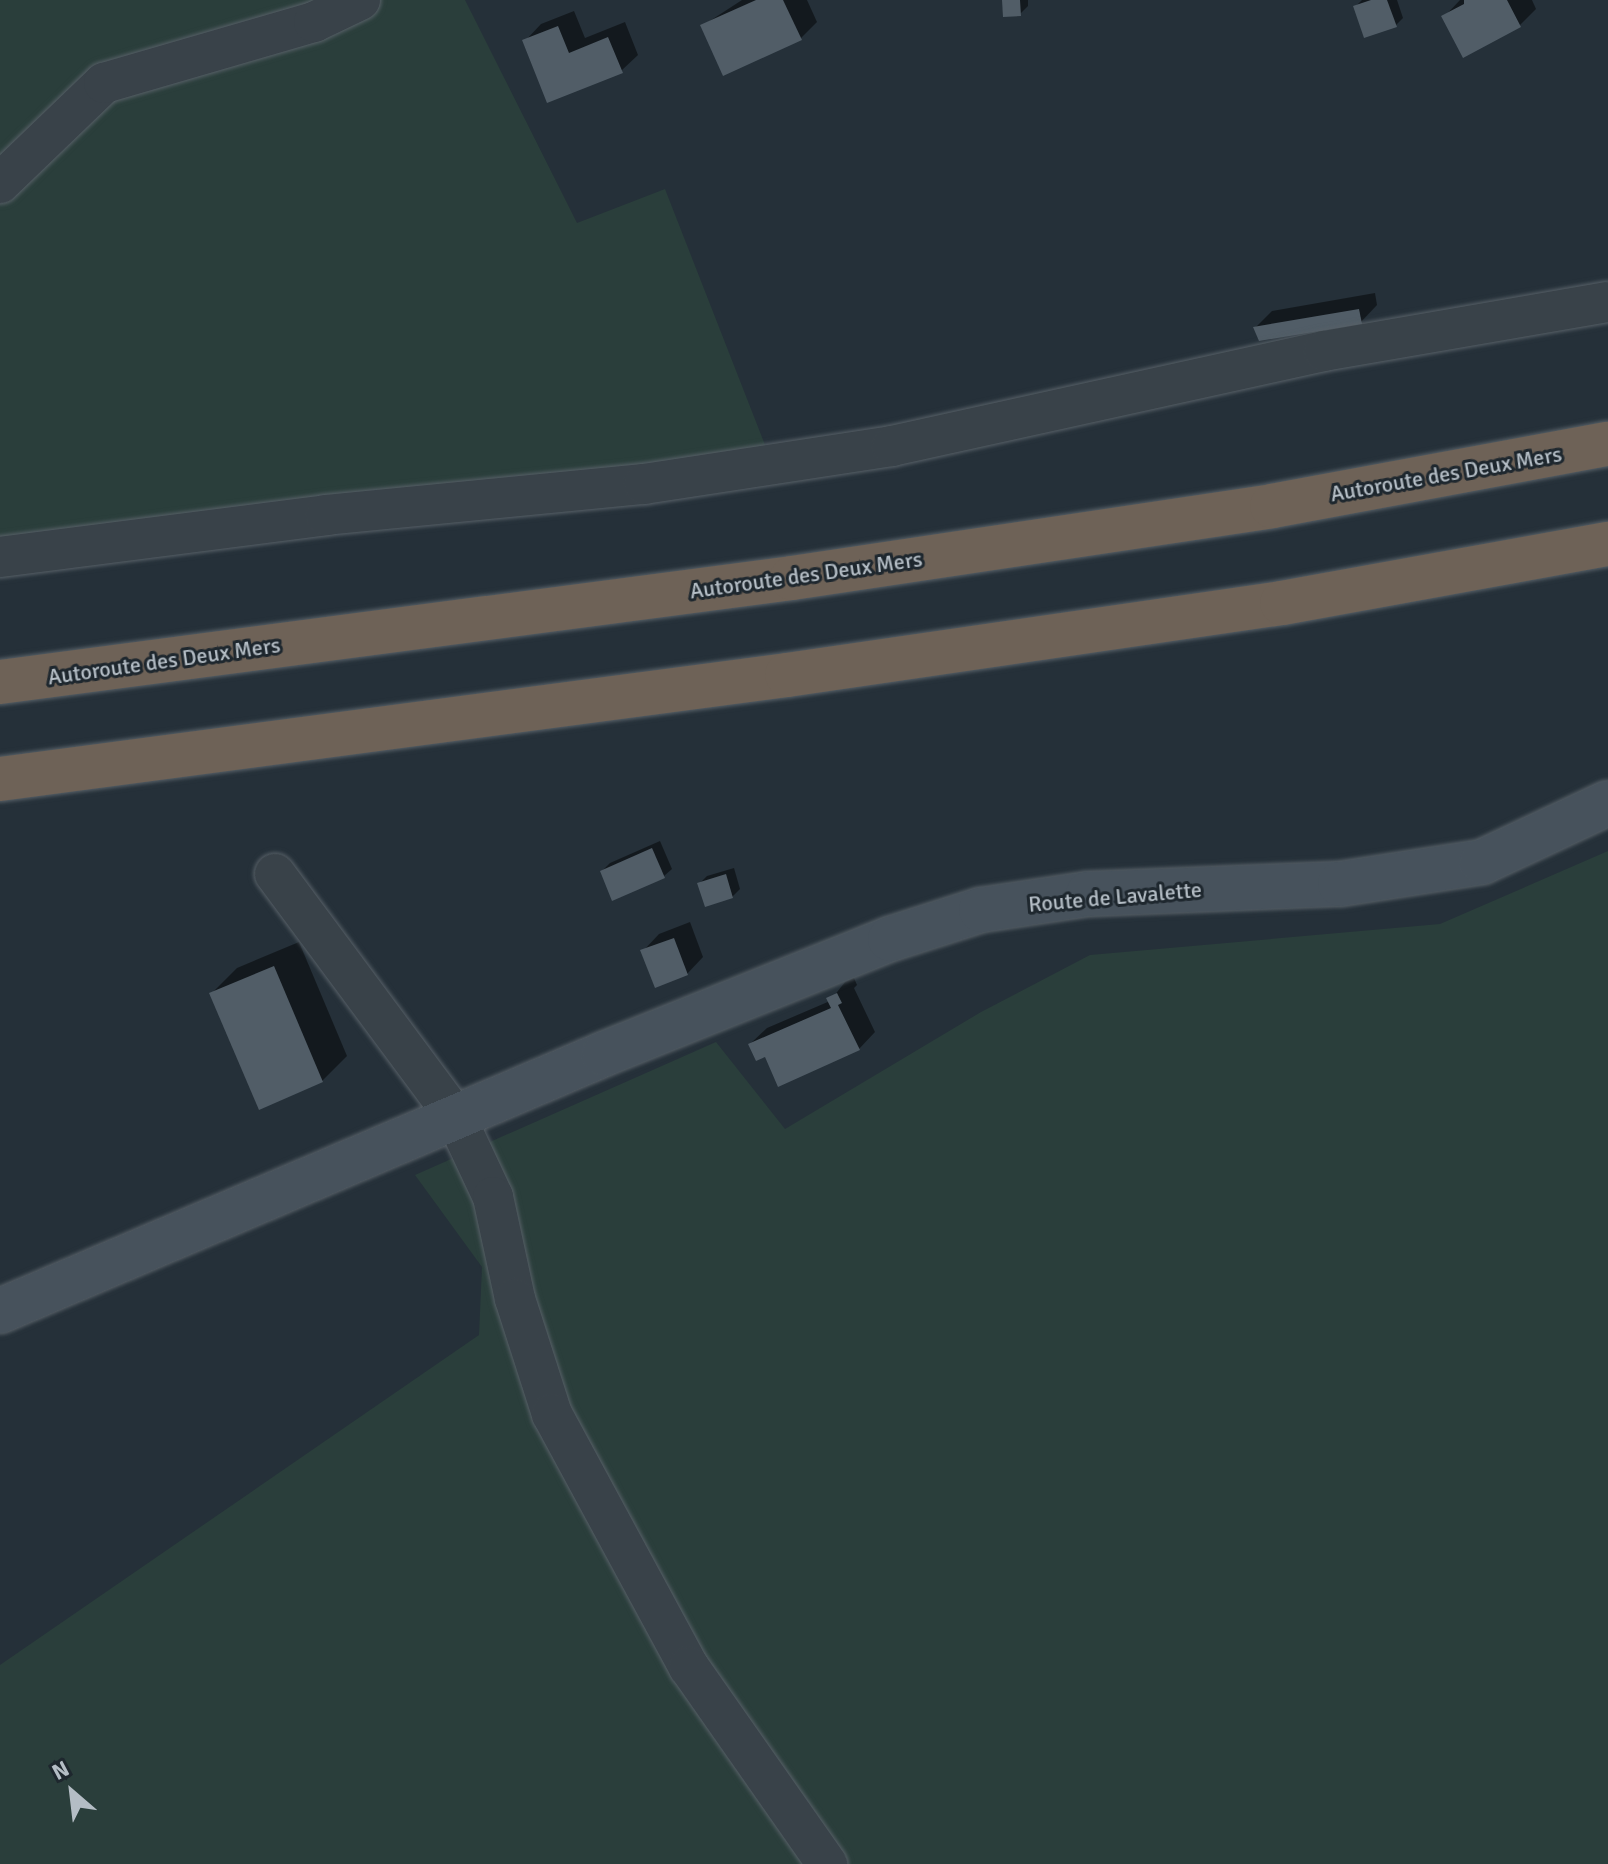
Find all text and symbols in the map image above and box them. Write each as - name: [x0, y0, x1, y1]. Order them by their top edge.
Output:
- street label: Autoroute des Deux Mers: [1328, 441, 1564, 507]
- street label: Autoroute des Deux Mers: [688, 546, 924, 604]
- street label: Autoroute des Deux Mers: [46, 632, 282, 690]
- street label: Route de Lavalette: [1027, 876, 1203, 918]
- north arrow: [32, 1752, 112, 1832]
- text: N: [47, 1755, 74, 1786]

